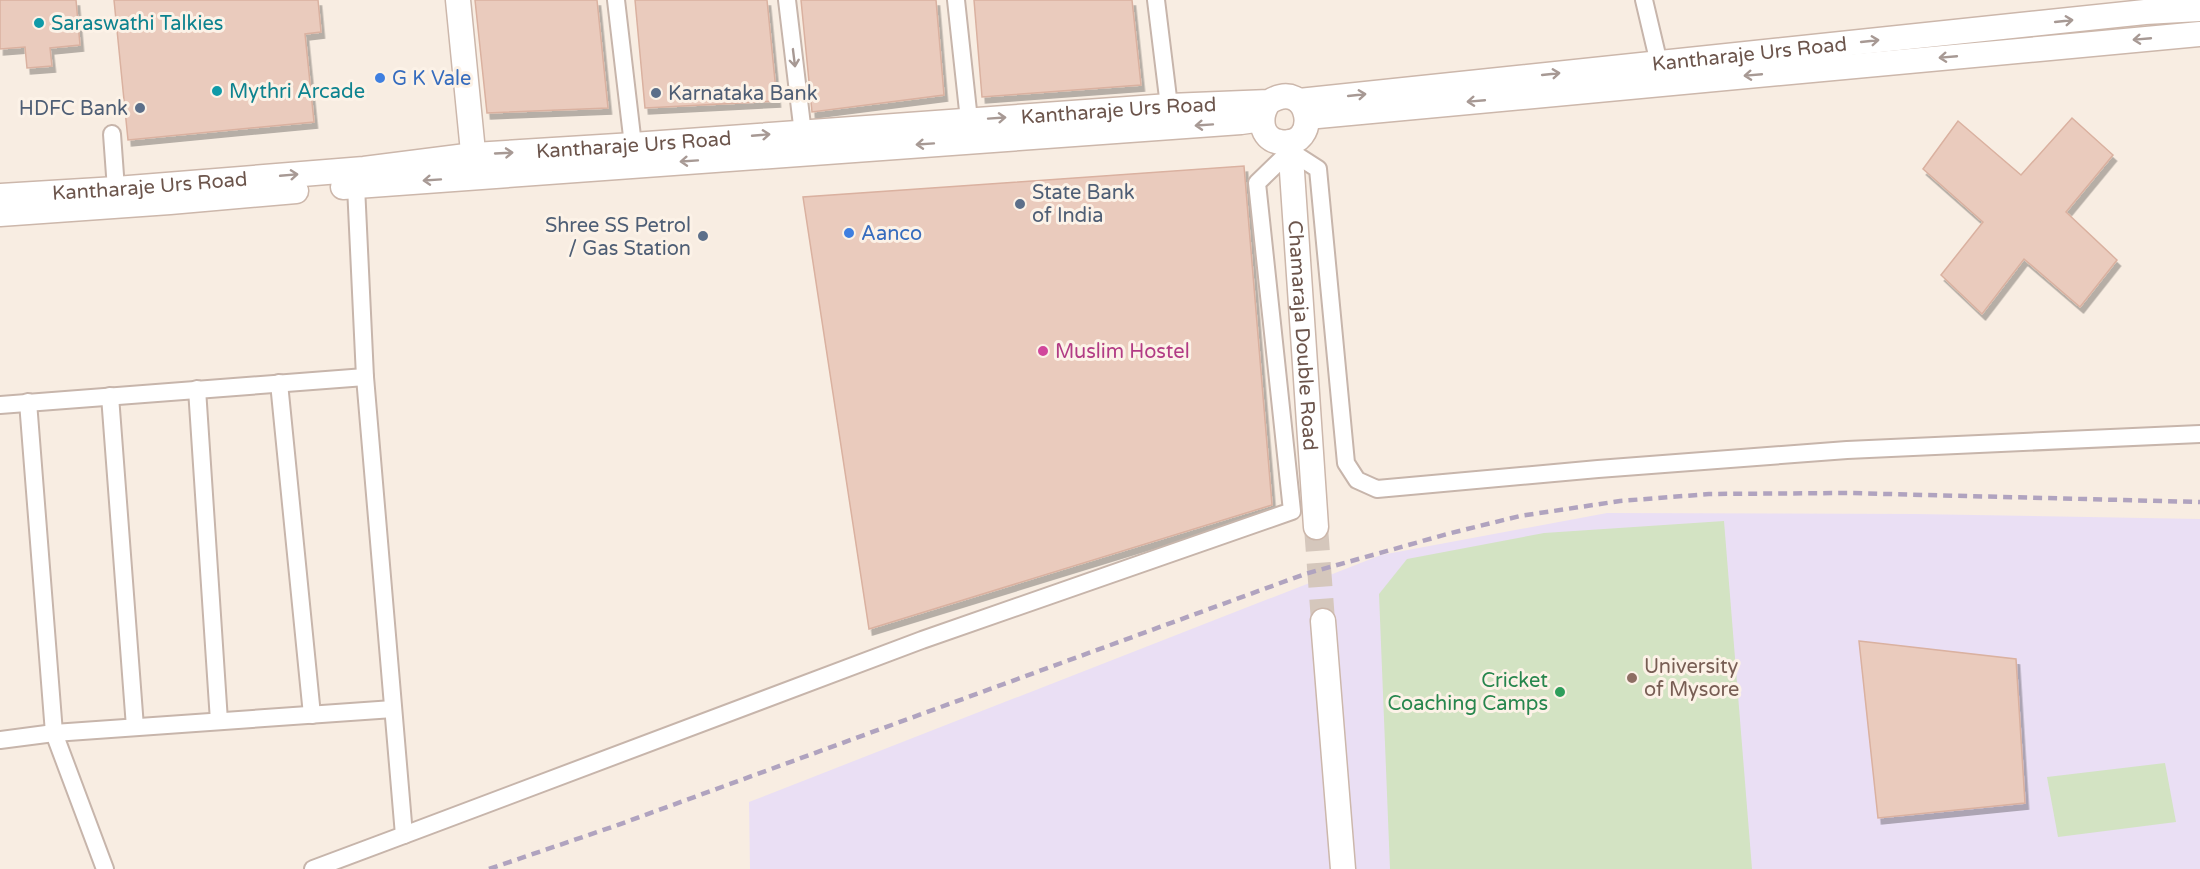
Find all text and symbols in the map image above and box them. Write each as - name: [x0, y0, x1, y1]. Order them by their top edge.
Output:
- place label: Saraswathi Talkies: [51, 12, 223, 36]
- one-way arrow: [2054, 15, 2074, 26]
- marker: Saraswathi Talkies: [32, 16, 46, 30]
- street label: Kantharaje Urs Road: [1651, 32, 1848, 77]
- one-way arrow: [2132, 34, 2152, 45]
- one-way arrow: [1860, 35, 1880, 46]
- one-way arrow: [789, 48, 800, 68]
- one-way arrow: [1938, 52, 1958, 63]
- place label: G K Vale: [392, 67, 471, 91]
- one-way arrow: [1541, 68, 1560, 79]
- one-way arrow: [1744, 70, 1764, 81]
- marker: G K Vale: [373, 71, 387, 85]
- place label: Mythri Arcade: [229, 80, 365, 104]
- place label: Karnataka Bank: [668, 82, 818, 106]
- marker: Mythri Arcade: [210, 84, 224, 98]
- marker: Karnataka Bank: [649, 86, 663, 100]
- one-way arrow: [1347, 89, 1367, 100]
- street label: Kantharaje Urs Road: [1020, 93, 1217, 130]
- one-way arrow: [1466, 96, 1486, 107]
- place label: HDFC Bank: [19, 97, 128, 121]
- marker: HDFC Bank: [133, 101, 147, 115]
- one-way arrow: [987, 112, 1007, 123]
- one-way arrow: [1194, 119, 1214, 130]
- street label: Kantharaje Urs Road: [535, 127, 732, 164]
- one-way arrow: [750, 129, 770, 140]
- one-way arrow: [916, 139, 936, 150]
- one-way arrow: [493, 148, 513, 159]
- one-way arrow: [679, 156, 699, 167]
- street label: Kantharaje Urs Road: [51, 167, 248, 206]
- one-way arrow: [278, 169, 298, 180]
- one-way arrow: [422, 175, 442, 186]
- place label: State Bank of India: [1032, 181, 1135, 228]
- marker: State Bank of India: [1013, 197, 1027, 211]
- place label: Shree SS Petrol / Gas Station: [545, 214, 691, 261]
- street label: Chamaraja Double Road: [1282, 220, 1322, 452]
- place label: Aanco: [861, 222, 922, 246]
- marker: Aanco: [842, 226, 856, 240]
- marker: Shree SS Petrol / Gas Station: [696, 229, 710, 243]
- place label: Muslim Hostel: [1055, 340, 1190, 364]
- marker: Muslim Hostel: [1036, 344, 1050, 358]
- place label: University of Mysore: [1644, 655, 1739, 702]
- place label: Cricket Coaching Camps: [1387, 669, 1548, 716]
- marker: University of Mysore: [1625, 671, 1639, 685]
- marker: Cricket Coaching Camps: [1553, 685, 1567, 699]

